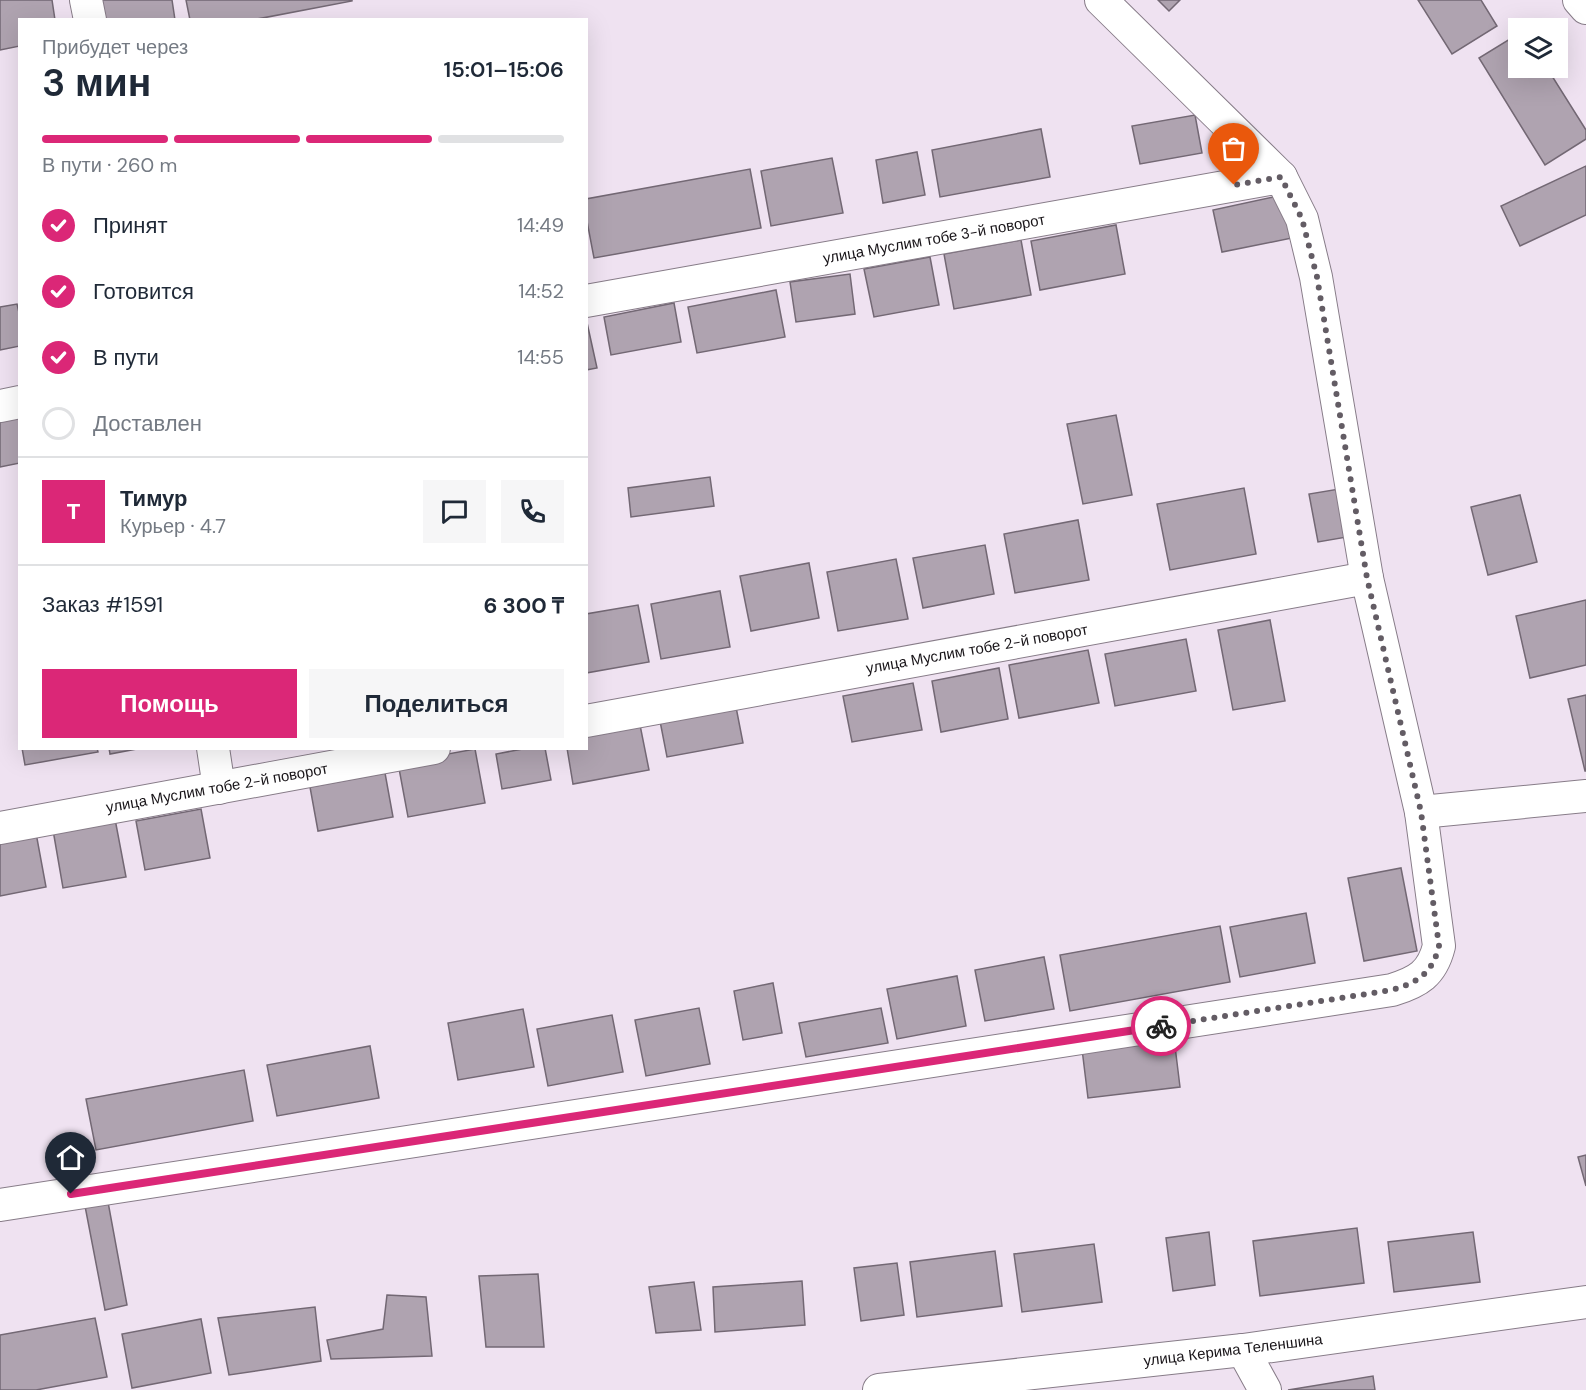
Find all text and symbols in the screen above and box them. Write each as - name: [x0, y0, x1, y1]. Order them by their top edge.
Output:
- map controls: [1508, 18, 1568, 78]
- button: layers: [1508, 18, 1568, 78]
- text: Прибудет через: [42, 34, 188, 60]
- text: 15:01–15:06: [444, 55, 564, 84]
- text: 3 мин: [42, 57, 151, 108]
- pin: [1208, 123, 1259, 185]
- icon: bag: [1217, 132, 1250, 165]
- text: В пути · 260 m: [42, 152, 177, 178]
- icon: check: [42, 209, 75, 242]
- street label: улица Муслим тобе 3-й поворот: [821, 210, 1047, 268]
- text: Принят: [93, 211, 167, 240]
- text: 14:49: [517, 212, 564, 238]
- icon: check: [42, 275, 75, 308]
- text: Готовится: [93, 277, 194, 306]
- text: 14:52: [518, 278, 564, 304]
- icon: check: [42, 341, 75, 374]
- text: В пути: [93, 343, 159, 372]
- text: 14:55: [517, 344, 564, 370]
- text: Доставлен: [93, 409, 202, 438]
- button: chat: [423, 480, 486, 543]
- button: phone: [501, 480, 564, 543]
- text: Тимур: [120, 484, 188, 513]
- text: Т: [67, 497, 80, 526]
- text: Курьер · 4.7: [120, 513, 226, 539]
- text: Заказ #1591: [42, 590, 163, 619]
- text: 6 300 ₸: [483, 591, 564, 620]
- street label: улица Муслим тобе 2-й поворот: [865, 620, 1090, 678]
- button: Помощь: [42, 669, 297, 738]
- button: Поделиться: [309, 669, 564, 738]
- street label: улица Муслим тобе 2-й поворот: [105, 759, 330, 817]
- courier: [1131, 996, 1191, 1056]
- icon: bike: [1145, 1010, 1178, 1043]
- pin: [45, 1132, 96, 1194]
- icon: home: [54, 1141, 87, 1174]
- street label: улица Керима Теленшина: [1142, 1329, 1324, 1371]

